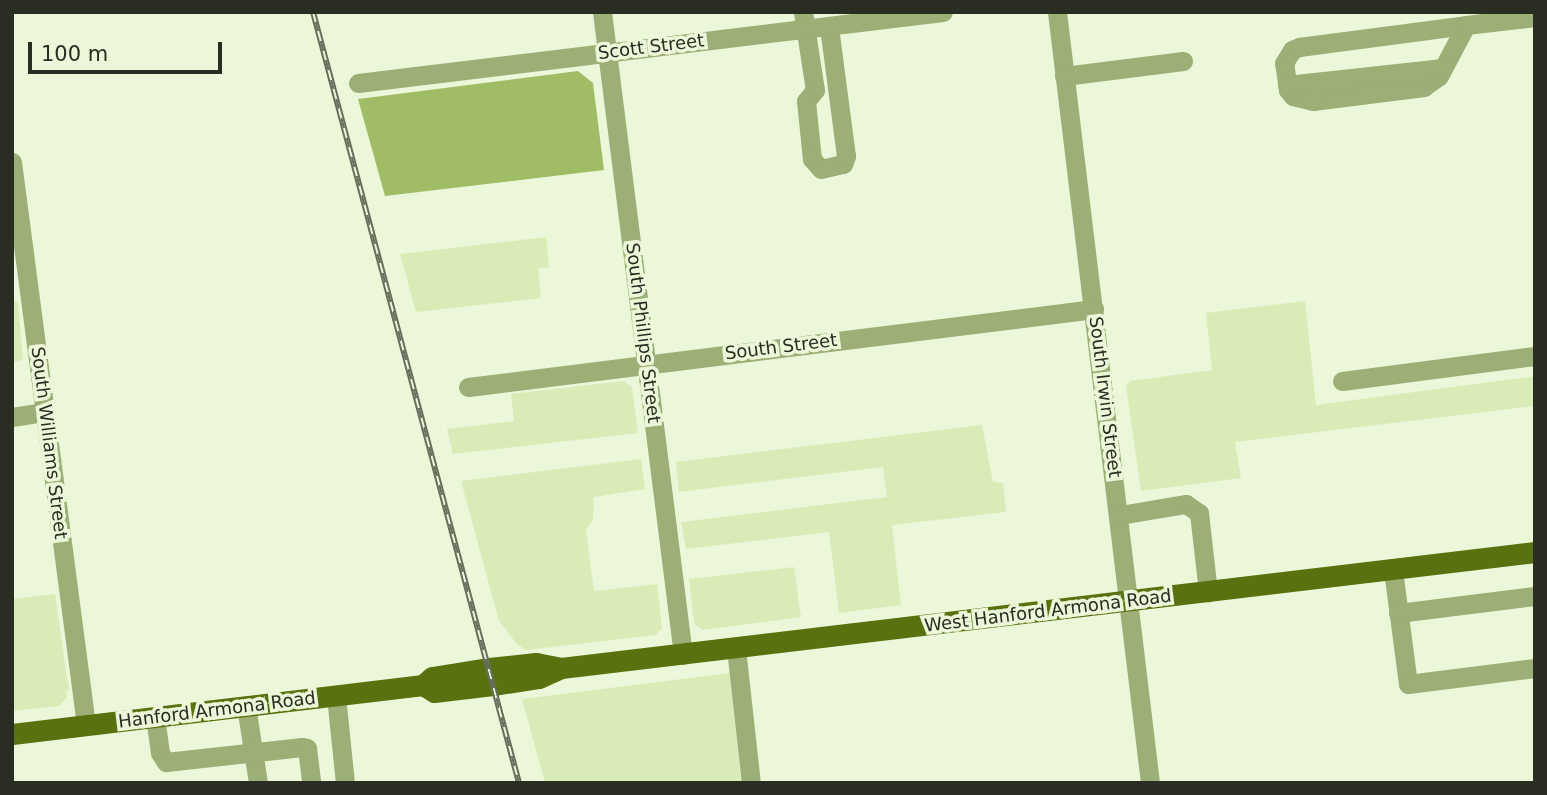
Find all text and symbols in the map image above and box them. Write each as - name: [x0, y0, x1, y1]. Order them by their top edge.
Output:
- scale bar: [32, 28, 226, 72]
- street label: Scott Street: [597, 30, 705, 64]
- text: 100 m: [41, 42, 108, 66]
- street label: South Phillips Street: [621, 242, 665, 424]
- street label: South Irwin Street: [1084, 315, 1126, 479]
- street label: South Street: [724, 329, 838, 365]
- street label: South Williams Street: [26, 346, 72, 540]
- street label: West Hanford Armona Road: [923, 585, 1173, 637]
- street label: Hanford Armona Road: [117, 687, 317, 733]

